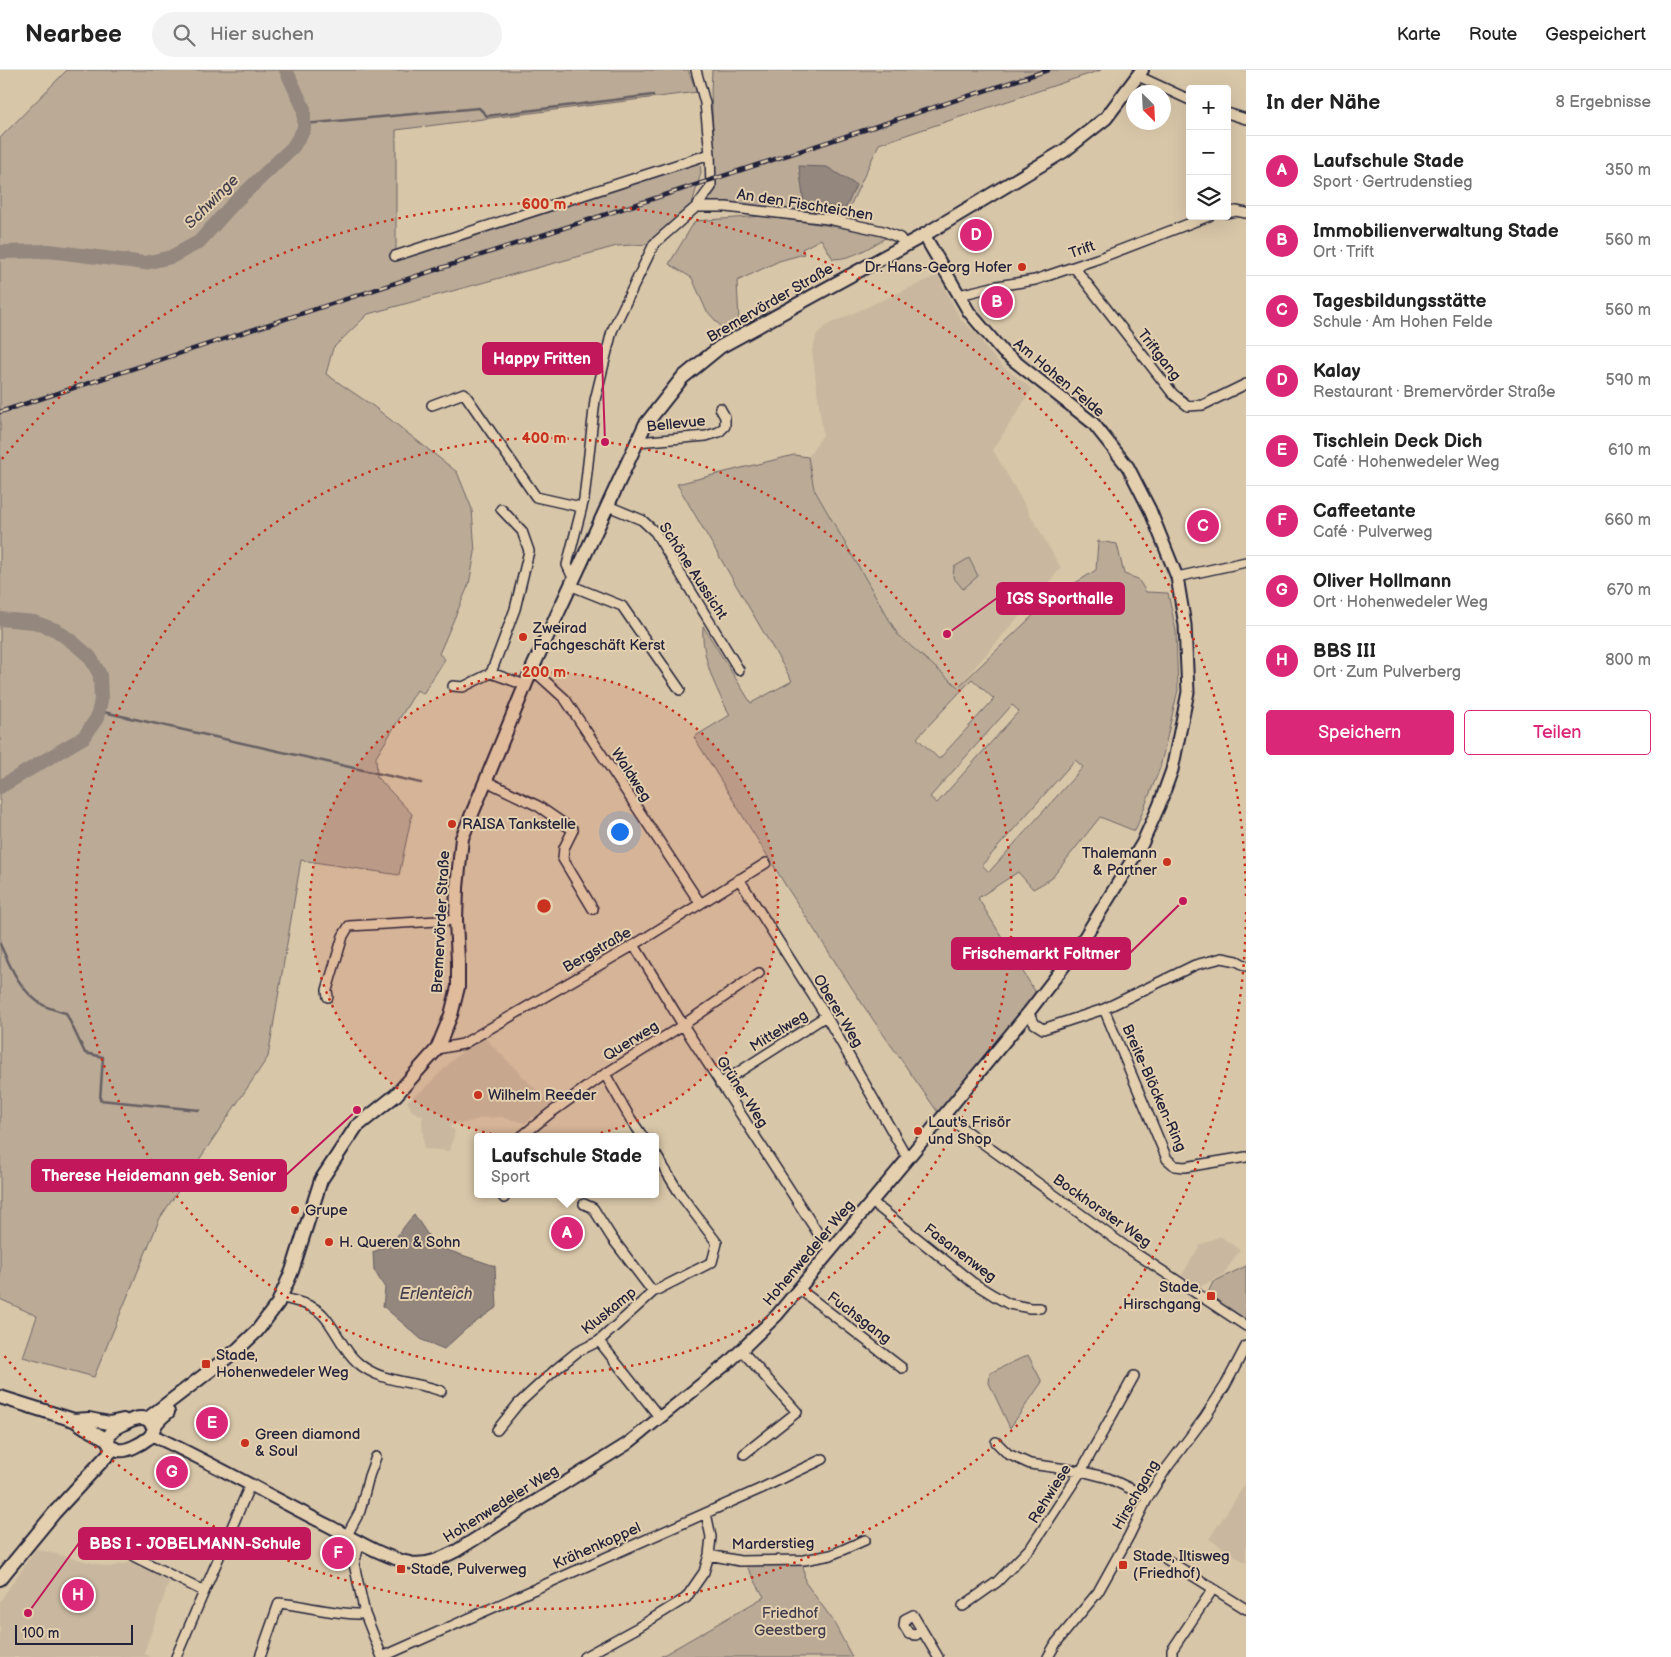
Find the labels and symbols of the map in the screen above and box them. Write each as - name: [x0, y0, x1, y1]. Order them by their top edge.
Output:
- north arrow: [1126, 85, 1171, 130]
- water label: Schwinge: [181, 171, 243, 233]
- street label: An den Fischteichen: [735, 185, 875, 225]
- text: 600 m: [522, 195, 567, 214]
- pin: D: [960, 216, 992, 254]
- street label: Trift: [1066, 237, 1098, 263]
- place label: Dr. Hans-Georg Hofer: [864, 258, 1013, 277]
- street label: Bremervörder Straße: [703, 259, 837, 347]
- marker: Dr. Hans-Georg Hofer: [1016, 261, 1028, 273]
- pin: B: [981, 283, 1013, 321]
- street label: Triftgang: [1133, 325, 1185, 385]
- street label: Am Hohen Felde: [1010, 334, 1108, 422]
- callout: Happy Fritten: [483, 343, 602, 374]
- text: Happy Fritten: [493, 350, 591, 369]
- street label: Bellevue: [646, 411, 706, 437]
- text: 400 m: [522, 429, 566, 448]
- pin: C: [1187, 507, 1219, 545]
- street label: Schöne Aussicht: [655, 519, 732, 623]
- callout: IGS Sporthalle: [997, 583, 1124, 614]
- text: IGS Sporthalle: [1007, 590, 1113, 609]
- place label: Zweirad Fachgeschäft Kerst: [532, 619, 666, 655]
- marker: Zweirad Fachgeschäft Kerst: [517, 631, 529, 643]
- text: 200 m: [522, 663, 566, 682]
- street label: Waldweg: [607, 745, 655, 805]
- place label: RAISA Tankstelle: [462, 815, 576, 834]
- marker: RAISA Tankstelle: [446, 818, 458, 830]
- your location: [607, 819, 633, 845]
- place label: Thalemann & Partner: [1082, 844, 1158, 880]
- street label: Bremervörder Straße: [428, 850, 454, 994]
- marker: Thalemann & Partner: [1161, 856, 1173, 868]
- centre of rings: [535, 897, 553, 915]
- street label: Bergstraße: [559, 923, 635, 977]
- callout: Frischemarkt Foltmer: [952, 938, 1130, 969]
- text: Frischemarkt Foltmer: [962, 945, 1121, 964]
- street label: Oberer Weg: [809, 971, 867, 1051]
- street label: Mittelweg: [746, 1006, 812, 1056]
- street label: Querweg: [600, 1017, 662, 1065]
- street label: Breite-Blöcken-Ring: [1117, 1021, 1191, 1155]
- street label: Grüner Weg: [712, 1053, 772, 1131]
- place label: Wilhelm Reeder: [488, 1086, 597, 1105]
- marker: Wilhelm Reeder: [472, 1089, 484, 1101]
- place label: Laut's Frisör und Shop: [928, 1113, 1011, 1149]
- marker: Laut's Frisör und Shop: [912, 1125, 924, 1137]
- callout: Therese Heidemann geb. Senior: [32, 1160, 286, 1191]
- text: Therese Heidemann geb. Senior: [42, 1167, 277, 1186]
- street label: Bockhorster Weg: [1049, 1170, 1155, 1252]
- street label: Hohenwedeler Weg: [759, 1196, 859, 1310]
- place label: Grupe: [305, 1201, 348, 1220]
- marker: Grupe: [289, 1204, 301, 1216]
- pin: A: [551, 1214, 583, 1252]
- street label: Fasanenweg: [920, 1220, 1000, 1286]
- place label: H. Queren & Sohn: [339, 1233, 460, 1252]
- marker: H. Queren & Sohn: [323, 1236, 335, 1248]
- place label: Stade, Hirschgang: [1123, 1278, 1201, 1314]
- street label: Kluskamp: [578, 1283, 641, 1339]
- water label: Erlenteich: [400, 1285, 473, 1304]
- street label: Fuchsgang: [823, 1288, 895, 1348]
- marker: Stade, Hirschgang: [1205, 1290, 1217, 1302]
- place label: Stade, Hohenwedeler Weg: [216, 1346, 349, 1382]
- marker: Stade, Hohenwedeler Weg: [200, 1358, 212, 1370]
- pin: E: [196, 1404, 228, 1442]
- place label: Green diamond & Soul: [255, 1425, 360, 1461]
- marker: Green diamond & Soul: [239, 1437, 251, 1449]
- pin: G: [156, 1453, 188, 1491]
- street label: Hirschgang: [1108, 1457, 1164, 1533]
- street label: Hohenwedeler Weg: [440, 1461, 562, 1547]
- street label: Rehwiese: [1024, 1461, 1076, 1527]
- street label: Krähenkoppel: [550, 1518, 644, 1574]
- callout: BBS I - JOBELMANN-Schule: [79, 1528, 310, 1559]
- pin: F: [322, 1534, 354, 1572]
- street label: Marderstieg: [732, 1534, 814, 1554]
- text: BBS I - JOBELMANN-Schule: [89, 1535, 301, 1554]
- place label: Stade, Iltisweg (Friedhof): [1133, 1547, 1230, 1583]
- marker: Stade, Iltisweg (Friedhof): [1117, 1559, 1129, 1571]
- place label: Stade, Pulverweg: [411, 1560, 527, 1579]
- marker: Stade, Pulverweg: [395, 1563, 407, 1575]
- pin: H: [62, 1576, 94, 1614]
- park label: Friedhof Geestberg: [754, 1604, 826, 1640]
- scale bar: [15, 1622, 132, 1645]

